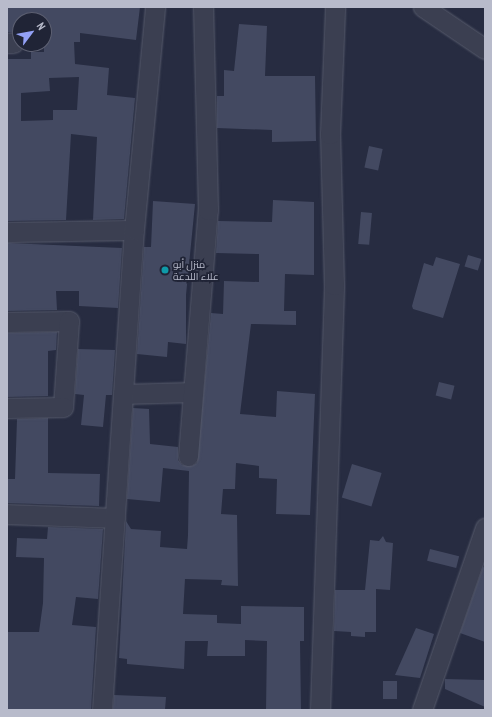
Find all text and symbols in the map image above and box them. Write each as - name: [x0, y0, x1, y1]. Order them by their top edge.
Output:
- north arrow: [12, 12, 52, 52]
- text: N: [34, 20, 49, 32]
- place label: منزل أبو علاء اللدعة: [173, 258, 219, 282]
- marker: منزل أبو علاء اللدعة: [160, 265, 170, 275]

